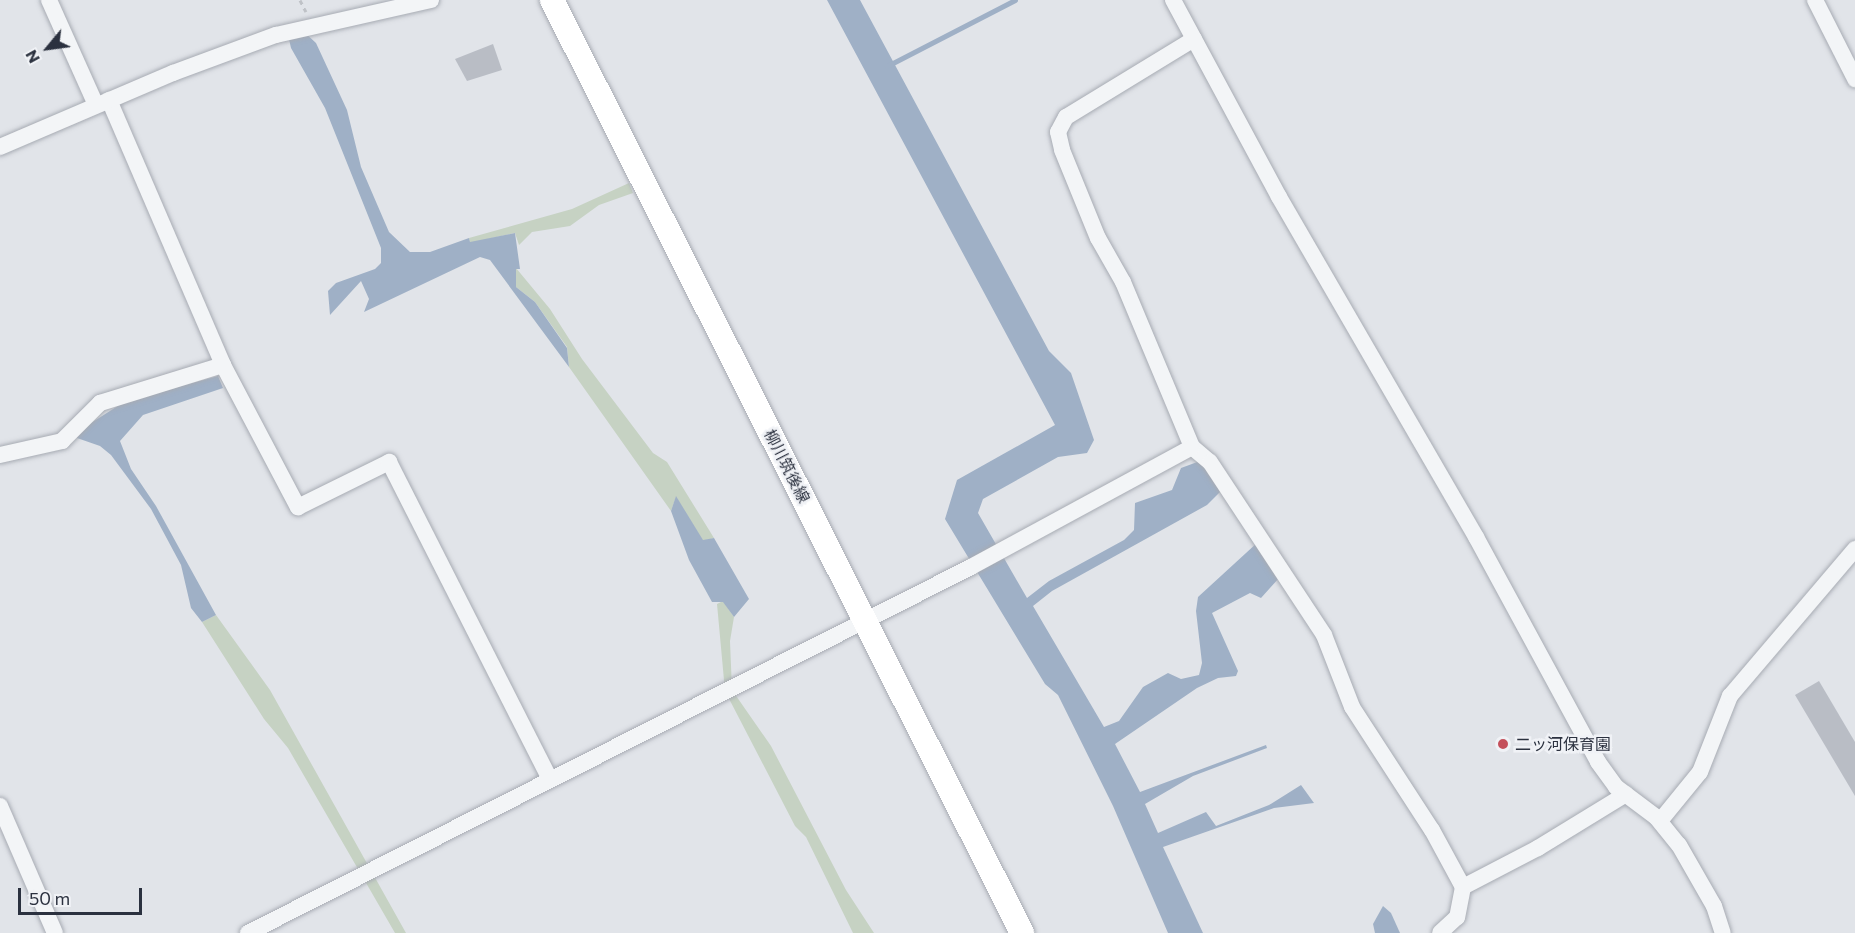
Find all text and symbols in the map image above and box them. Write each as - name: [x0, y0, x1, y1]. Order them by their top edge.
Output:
- north arrow: [18, 18, 78, 78]
- text: N: [21, 47, 43, 67]
- street label: 柳川筑後線: [760, 426, 814, 506]
- place label: 二ッ河保育園: [1515, 734, 1611, 754]
- marker: 二ッ河保育園: [1496, 737, 1510, 751]
- scale bar: [21, 876, 146, 914]
- text: 50 m: [29, 887, 70, 909]

